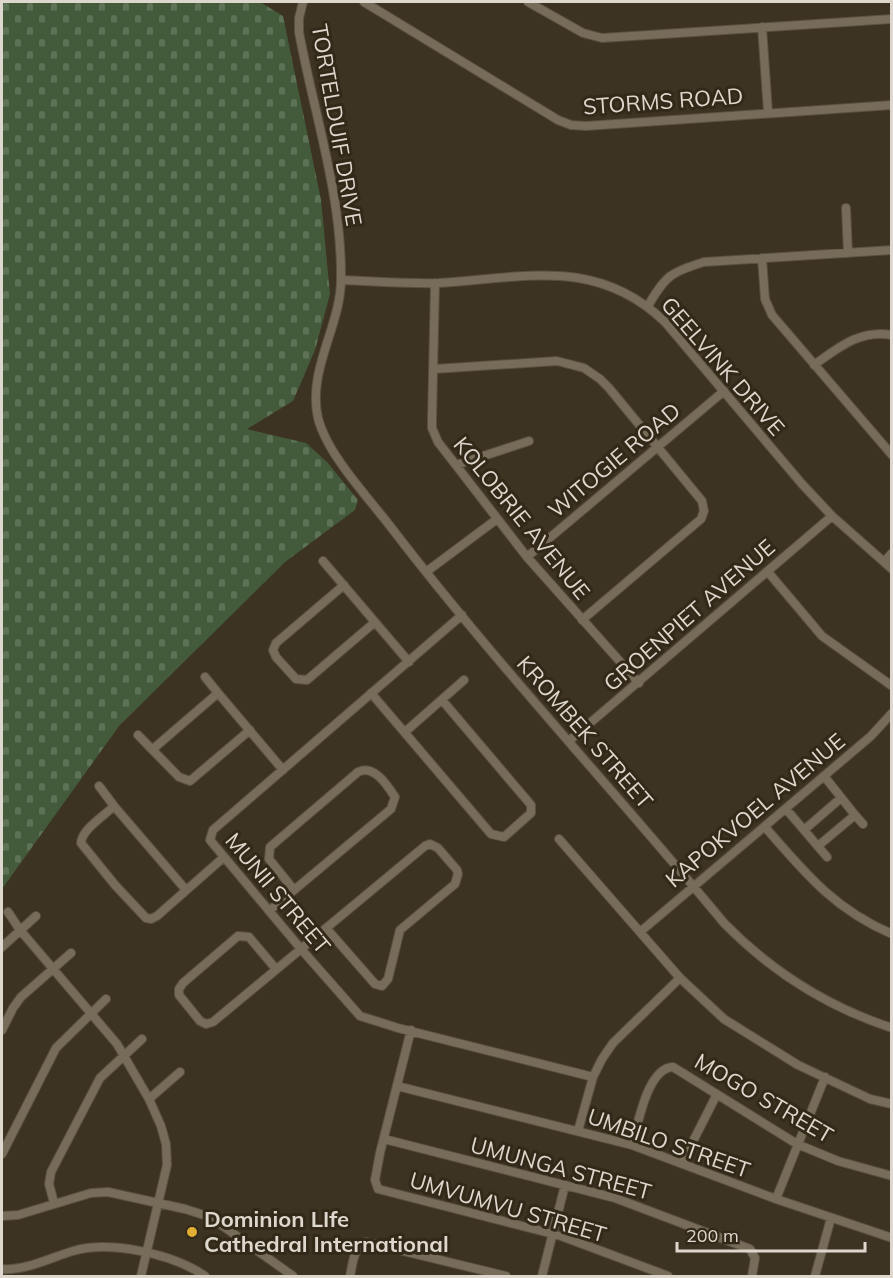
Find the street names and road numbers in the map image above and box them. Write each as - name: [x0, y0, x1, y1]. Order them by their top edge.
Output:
- street label: TORTELDUIF DRIVE: [305, 22, 369, 228]
- street label: STORMS ROAD: [582, 81, 744, 121]
- street label: GEELVINK DRIVE: [655, 291, 791, 441]
- street label: WITOGIE ROAD: [542, 396, 686, 524]
- street label: KOLOBRIE AVENUE: [448, 431, 596, 605]
- street label: GROENPIET AVENUE: [598, 533, 780, 697]
- street label: KROMBEK STREET: [511, 650, 659, 814]
- street label: KAPOKVOEL AVENUE: [660, 727, 850, 893]
- street label: MUNII STREET: [219, 827, 337, 959]
- street label: MOGO STREET: [690, 1047, 838, 1149]
- street label: UMBILO STREET: [584, 1102, 754, 1184]
- street label: UMUNGA STREET: [467, 1130, 655, 1206]
- street label: UMVUMVU STREET: [406, 1166, 610, 1248]

